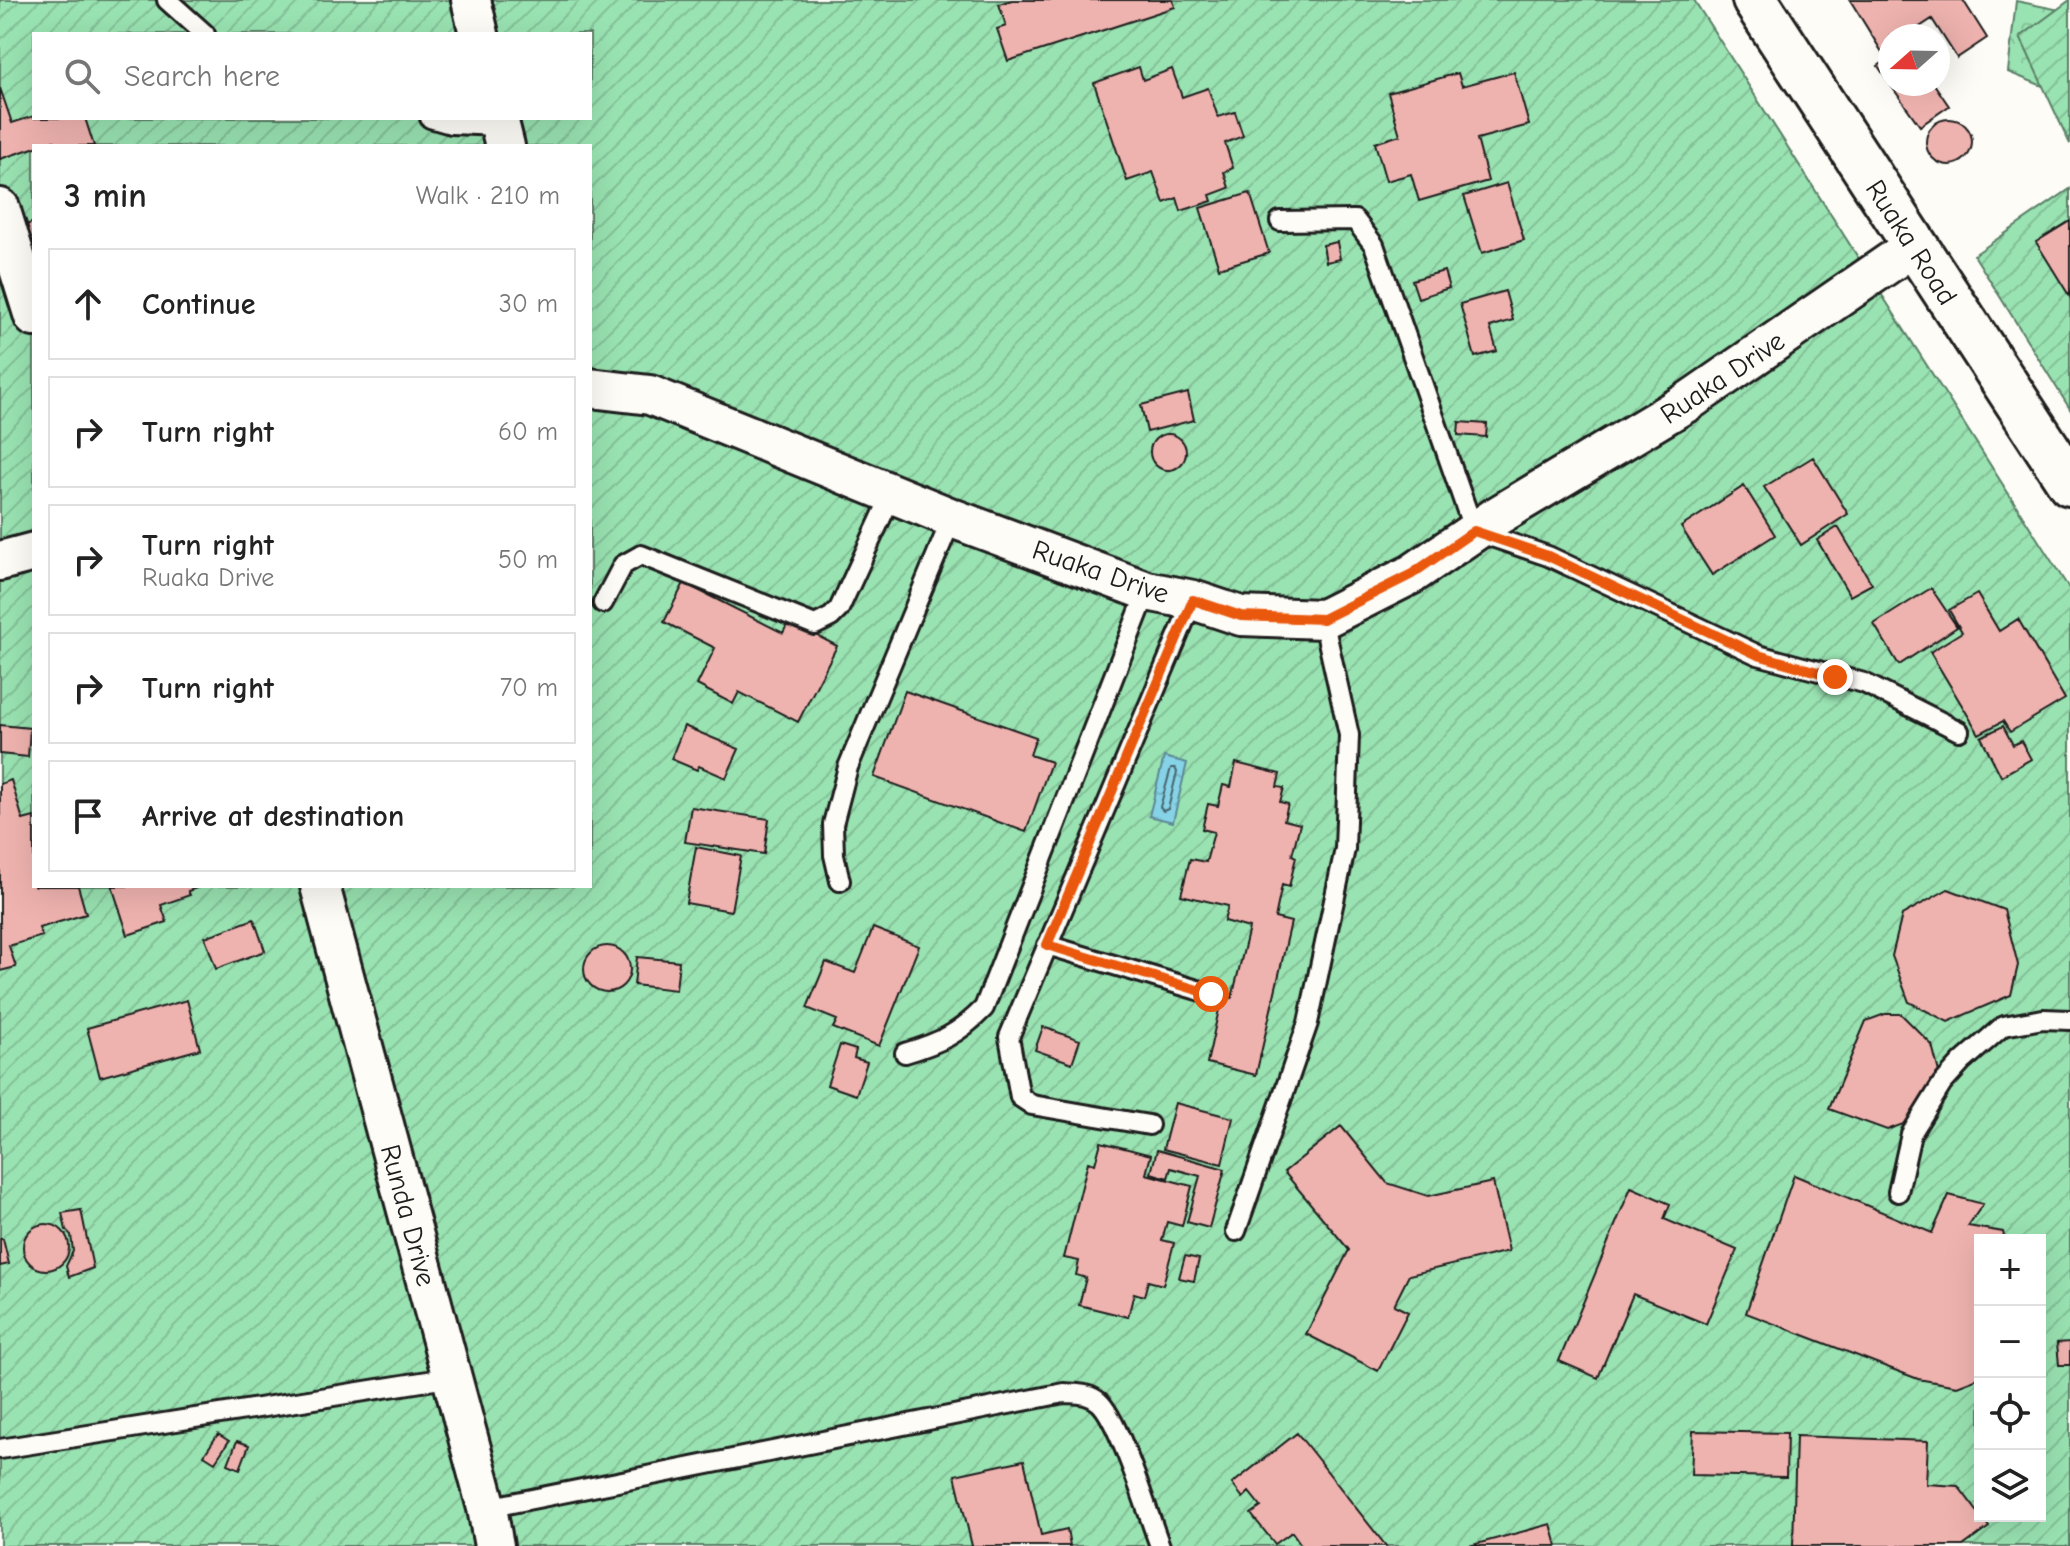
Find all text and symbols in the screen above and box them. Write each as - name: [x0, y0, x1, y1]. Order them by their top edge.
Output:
- north arrow: [1878, 24, 1950, 96]
- search box: [32, 32, 592, 120]
- icon: search: [60, 54, 104, 98]
- text: Search here: [124, 59, 280, 94]
- street label: Ruaka Road: [1859, 174, 1963, 311]
- text: 3 min: [64, 176, 147, 216]
- text: Walk · 210 m: [416, 181, 560, 211]
- icon: ahead: [66, 282, 110, 326]
- text: Continue: [142, 287, 256, 322]
- text: 30 m: [499, 289, 558, 319]
- street label: Ruaka Drive: [1655, 325, 1791, 431]
- icon: right: [66, 410, 110, 454]
- text: Turn right: [142, 415, 274, 450]
- text: 60 m: [498, 417, 558, 447]
- text: Turn right: [142, 528, 274, 563]
- street label: Ruaka Drive: [1028, 534, 1173, 610]
- icon: right: [66, 538, 110, 582]
- text: 50 m: [498, 545, 558, 575]
- text: Ruaka Drive: [142, 563, 274, 593]
- route end: [1817, 659, 1853, 695]
- icon: right: [66, 666, 110, 710]
- text: Turn right: [142, 671, 274, 706]
- text: 70 m: [500, 673, 558, 703]
- icon: arrive: [66, 794, 110, 838]
- text: Arrive at destination: [142, 799, 404, 834]
- route start: [1193, 976, 1229, 1012]
- street label: Runda Drive: [374, 1141, 442, 1290]
- map controls: [1974, 1234, 2046, 1522]
- button: +: [1974, 1234, 2046, 1306]
- button: −: [1974, 1306, 2046, 1378]
- button: locate: [1974, 1378, 2046, 1450]
- button: layers: [1974, 1450, 2046, 1522]

